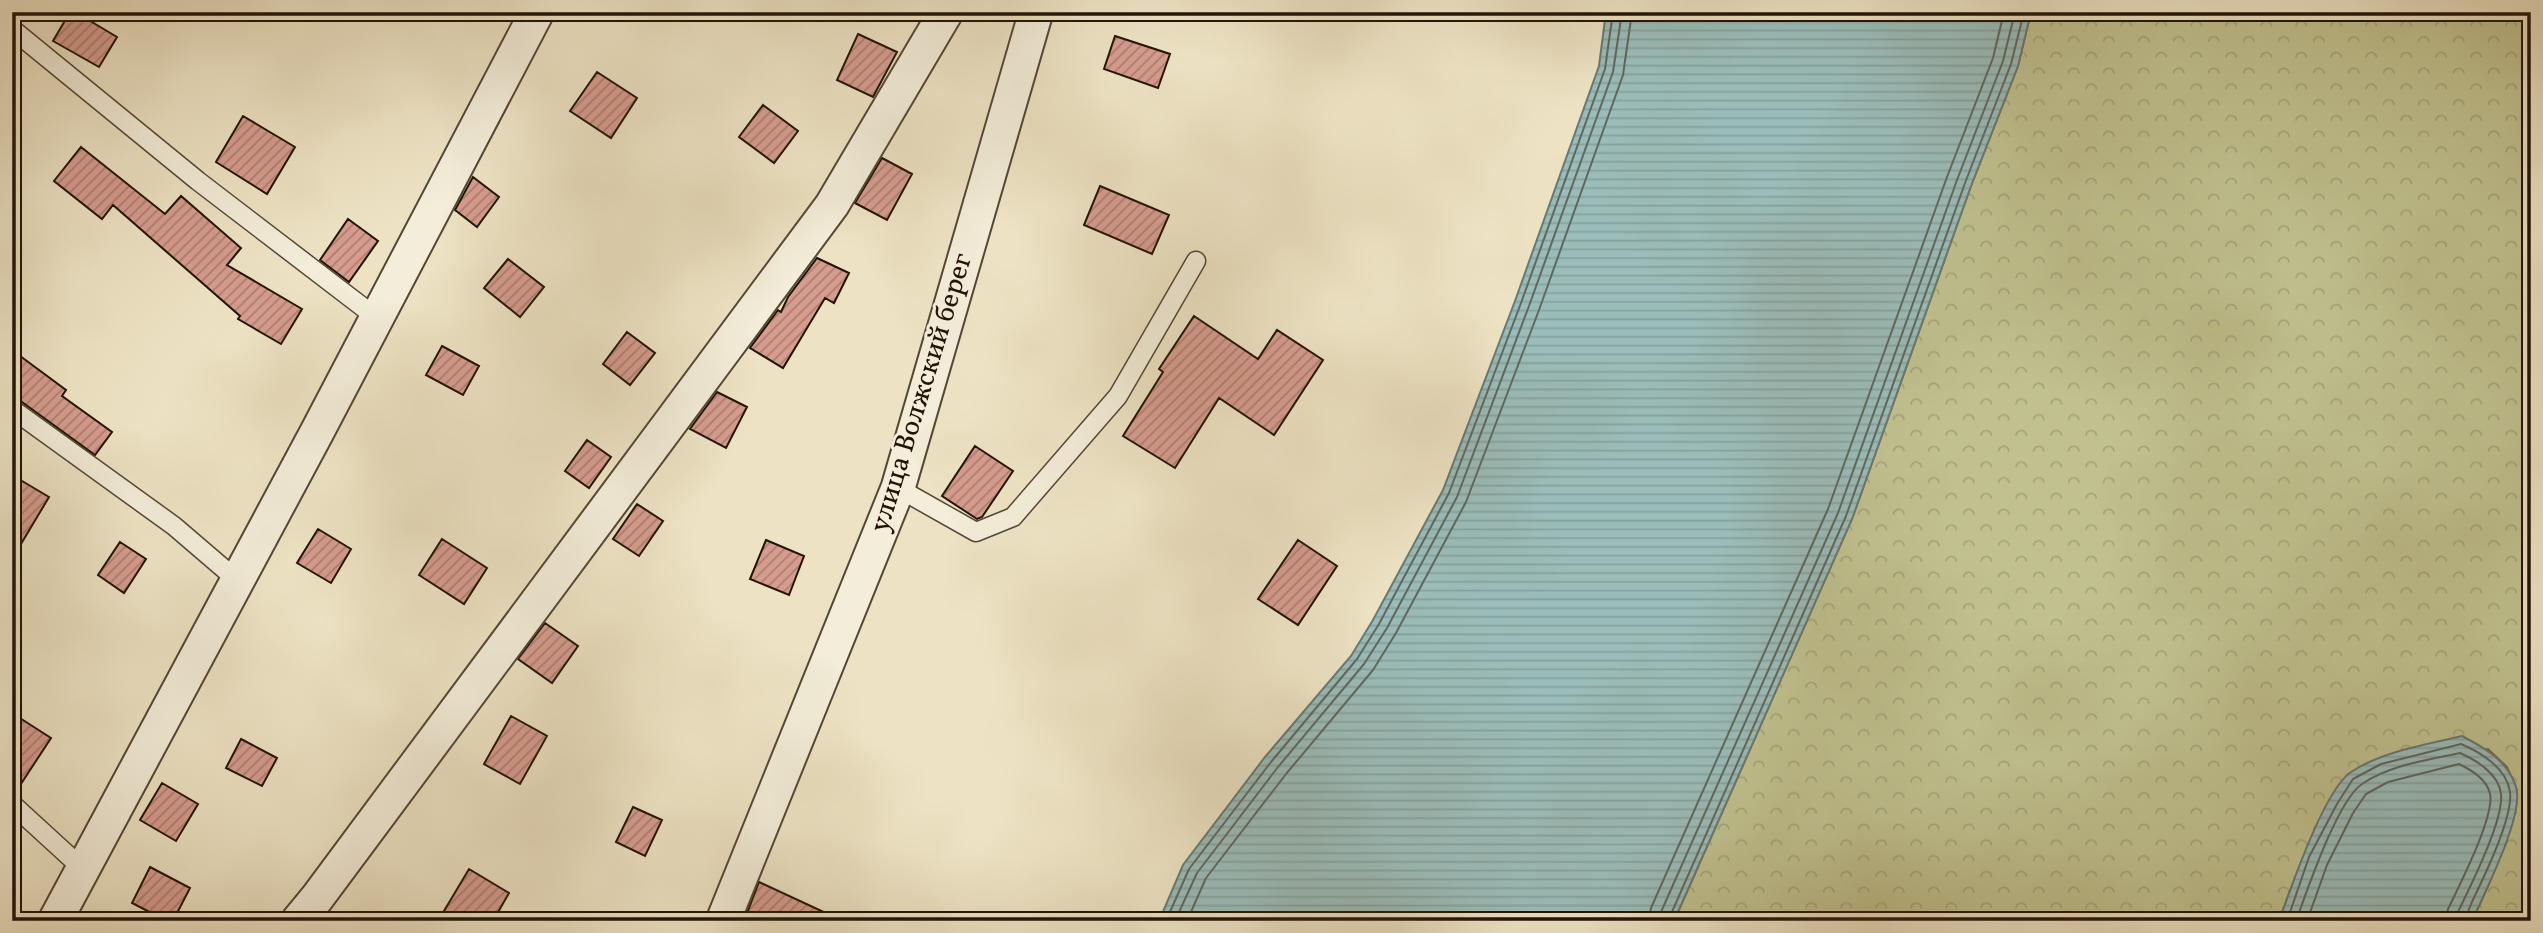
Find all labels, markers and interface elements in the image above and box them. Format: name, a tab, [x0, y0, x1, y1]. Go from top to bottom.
street label: улица Волжский берег	[861, 249, 983, 537]

